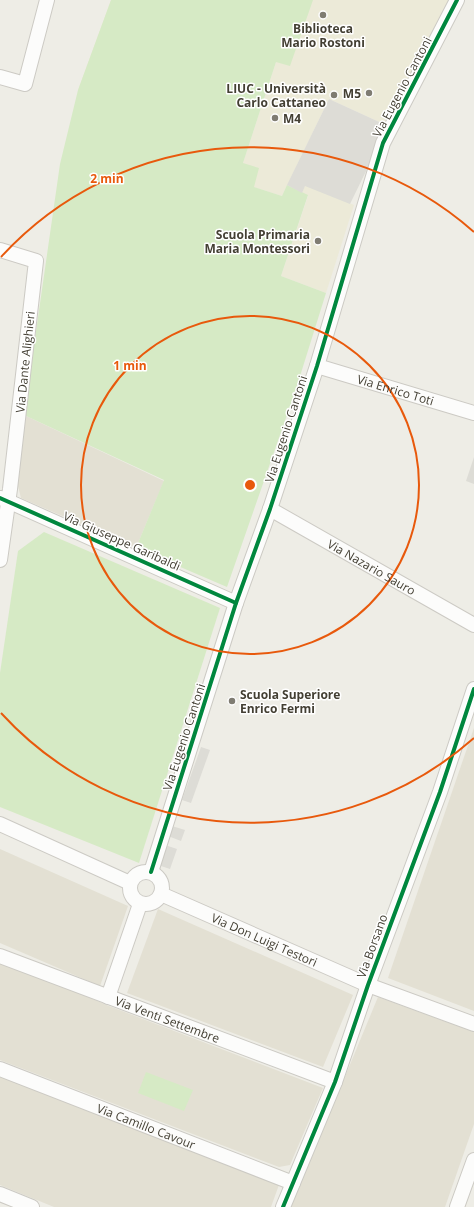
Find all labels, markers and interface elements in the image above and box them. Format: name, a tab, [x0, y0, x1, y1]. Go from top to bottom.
marker: Biblioteca Mario Rostoni	[318, 10, 328, 20]
place label: Biblioteca Mario Rostoni	[281, 20, 365, 51]
street label: Via Eugenio Cantoni	[368, 34, 436, 140]
place label: LIUC - Università Carlo Cattaneo	[226, 80, 326, 111]
place label: M5	[343, 85, 361, 102]
marker: M5	[364, 88, 374, 98]
marker: LIUC - Università Carlo Cattaneo	[329, 90, 339, 100]
place label: M4	[283, 110, 301, 127]
marker: M4	[270, 113, 280, 123]
text: 2 min	[90, 170, 124, 187]
place label: Scuola Primaria Maria Montessori	[205, 226, 310, 257]
marker: Scuola Primaria Maria Montessori	[313, 236, 323, 246]
street label: Via Dante Alighieri	[11, 310, 39, 414]
text: 1 min	[113, 357, 147, 374]
street label: Via Enrico Toti	[355, 370, 436, 409]
street label: Via Eugenio Cantoni	[261, 373, 311, 485]
centre of rings	[243, 478, 257, 492]
street label: Via Giuseppe Garibaldi	[61, 507, 183, 575]
street label: Via Nazario Sauro	[324, 535, 419, 599]
street label: Via Eugenio Cantoni	[159, 681, 209, 793]
place label: Scuola Superiore Enrico Fermi	[240, 686, 340, 717]
marker: Scuola Superiore Enrico Fermi	[227, 696, 237, 706]
street label: Via Don Luigi Testori	[209, 909, 320, 970]
street label: Via Borsano	[353, 912, 391, 980]
street label: Via Venti Settembre	[113, 992, 222, 1047]
street label: Via Camillo Cavour	[95, 1099, 198, 1153]

